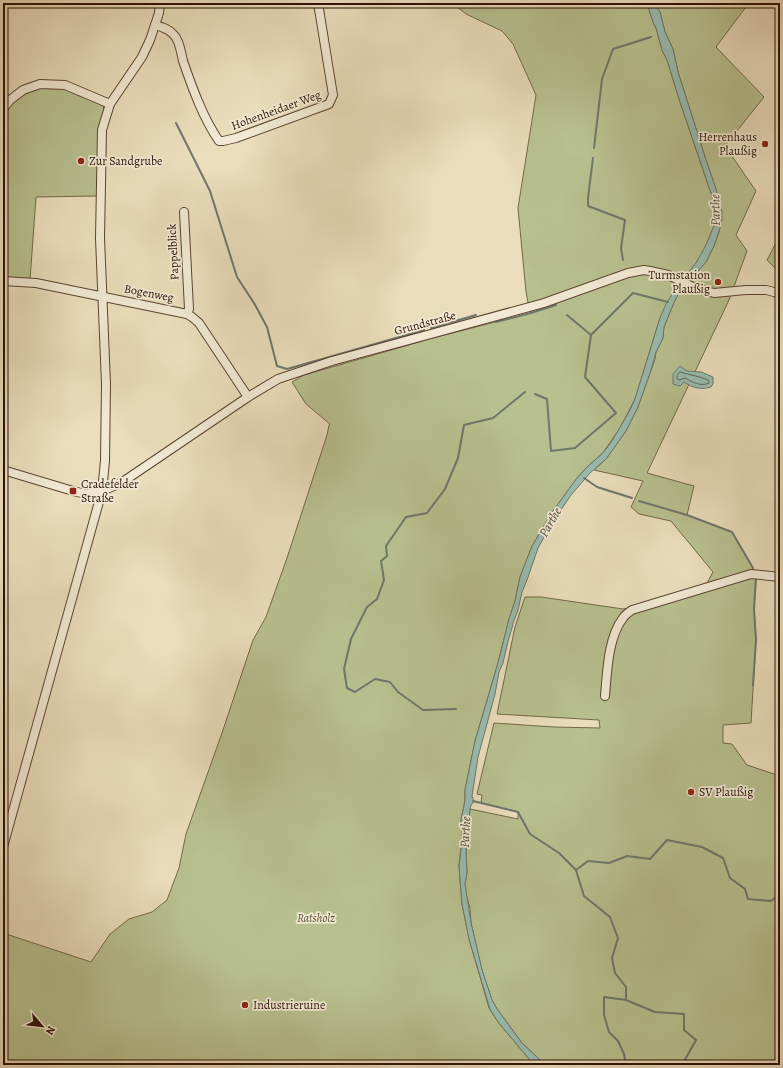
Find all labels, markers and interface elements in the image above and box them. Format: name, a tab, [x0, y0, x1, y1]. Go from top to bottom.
street label: Hohenheidaer Weg	[229, 86, 323, 134]
place label: Herrenhaus Plaußig	[698, 129, 757, 159]
marker: Herrenhaus Plaußig	[760, 139, 770, 149]
place label: Zur Sandgrube	[89, 153, 162, 169]
marker: Zur Sandgrube	[76, 156, 86, 166]
water label: Parthe	[706, 194, 724, 226]
street label: Pappelblick	[164, 223, 182, 281]
place label: Turmstation Plaußig	[648, 267, 710, 297]
marker: Turmstation Plaußig	[713, 277, 723, 287]
street label: Bogenweg	[123, 280, 175, 306]
street label: Grundstraße	[392, 307, 458, 339]
place label: Cradefelder Straße	[81, 476, 139, 506]
marker: Cradefelder Straße	[68, 486, 78, 496]
water label: Parthe	[535, 504, 565, 540]
place label: SV Plaußig	[699, 784, 753, 800]
marker: SV Plaußig	[686, 787, 696, 797]
water label: Parthe	[456, 815, 474, 848]
park label: Ratsholz	[297, 910, 335, 926]
place label: Industrieruine	[253, 997, 325, 1013]
marker: Industrieruine	[240, 1000, 250, 1010]
north arrow	[22, 1006, 62, 1046]
text: N	[42, 1023, 59, 1038]

